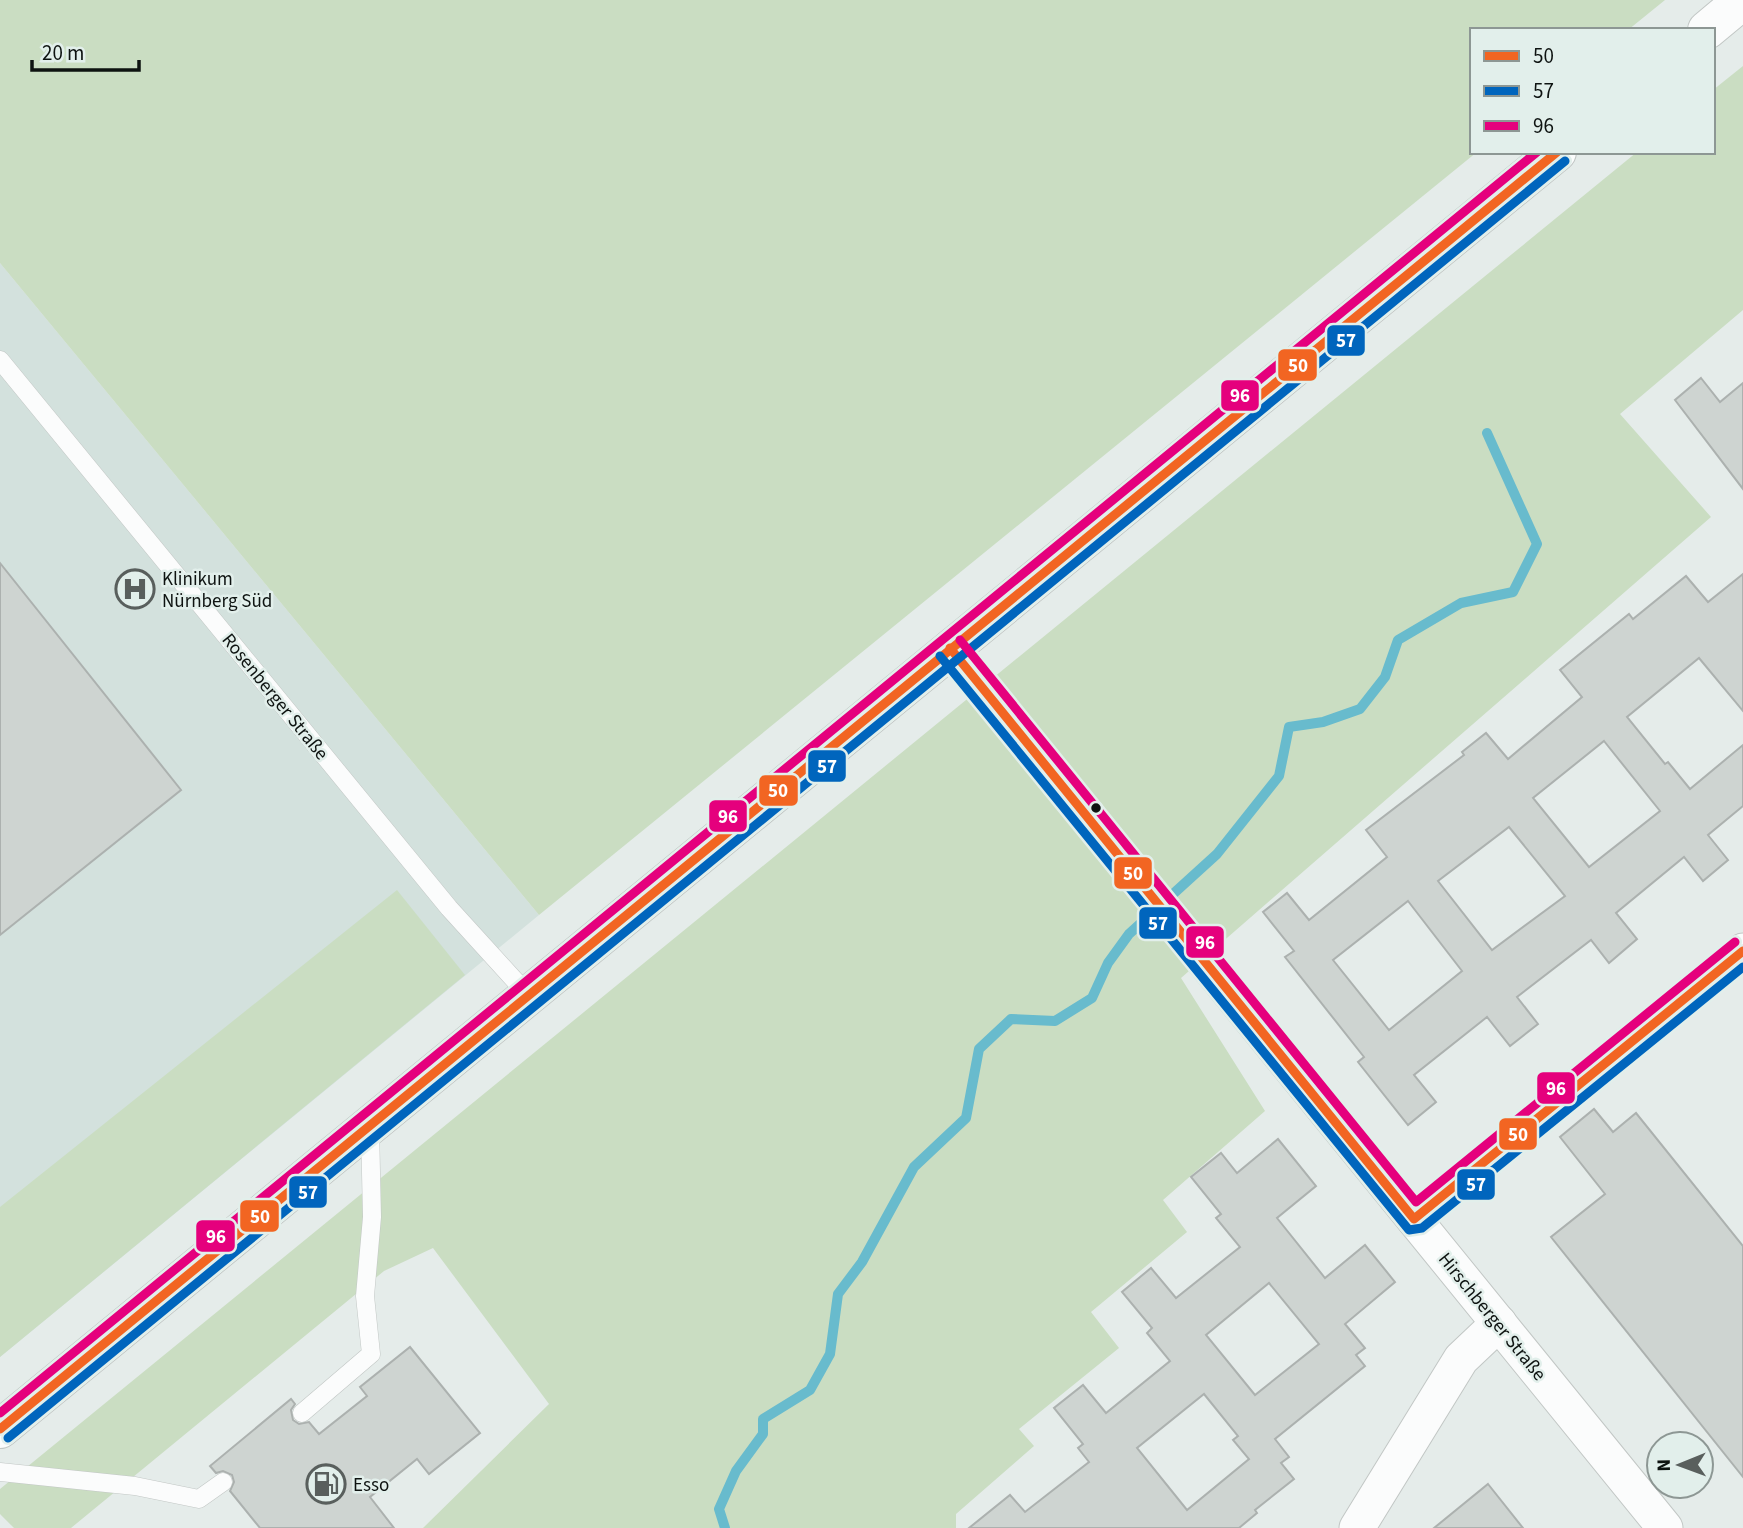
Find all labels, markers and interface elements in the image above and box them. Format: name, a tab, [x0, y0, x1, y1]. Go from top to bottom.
scale bar	[32, 28, 138, 72]
legend	[1470, 28, 1715, 154]
text: 20 m	[42, 38, 84, 68]
text: 50	[1533, 41, 1554, 71]
text: 57	[1533, 76, 1554, 106]
text: 96	[1533, 111, 1554, 141]
line badge: 57	[1326, 324, 1366, 357]
text: 57	[1336, 328, 1356, 355]
line badge: 50	[1277, 348, 1318, 382]
text: 50	[1288, 353, 1308, 380]
line badge: 96	[1220, 379, 1260, 412]
text: 96	[1230, 383, 1250, 410]
place label: Klinikum Nürnberg Süd	[162, 566, 272, 615]
hospital icon: Klinikum Nürnberg Süd	[114, 568, 156, 610]
street label: Rosenberger Straße	[215, 628, 335, 766]
line badge: 57	[807, 749, 847, 783]
text: 57	[817, 754, 837, 781]
line badge: 50	[758, 774, 799, 807]
text: 50	[768, 778, 788, 805]
line badge: 96	[708, 799, 748, 833]
unlabelled marker	[1089, 801, 1103, 815]
text: 96	[718, 804, 738, 831]
line badge: 50	[1113, 856, 1153, 890]
text: 50	[1123, 861, 1143, 888]
line badge: 57	[1138, 906, 1178, 940]
text: 57	[1148, 911, 1168, 938]
line badge: 96	[1185, 925, 1225, 959]
text: 96	[1195, 930, 1215, 957]
line badge: 96	[1536, 1071, 1576, 1105]
text: 96	[1546, 1076, 1566, 1103]
line badge: 50	[1498, 1117, 1538, 1151]
text: 50	[1508, 1122, 1528, 1149]
line badge: 57	[1456, 1168, 1496, 1201]
text: 57	[1466, 1172, 1486, 1199]
line badge: 57	[288, 1175, 328, 1209]
text: 57	[298, 1180, 318, 1207]
line badge: 50	[239, 1199, 280, 1233]
text: 50	[250, 1204, 270, 1231]
line badge: 96	[195, 1219, 236, 1253]
text: 96	[206, 1224, 226, 1251]
street label: Hirschberger Straße	[1432, 1247, 1552, 1387]
north arrow	[1645, 1430, 1715, 1500]
text: N	[1651, 1459, 1678, 1472]
fuel station icon: Esso	[305, 1463, 347, 1505]
place label: Esso	[353, 1472, 389, 1499]

